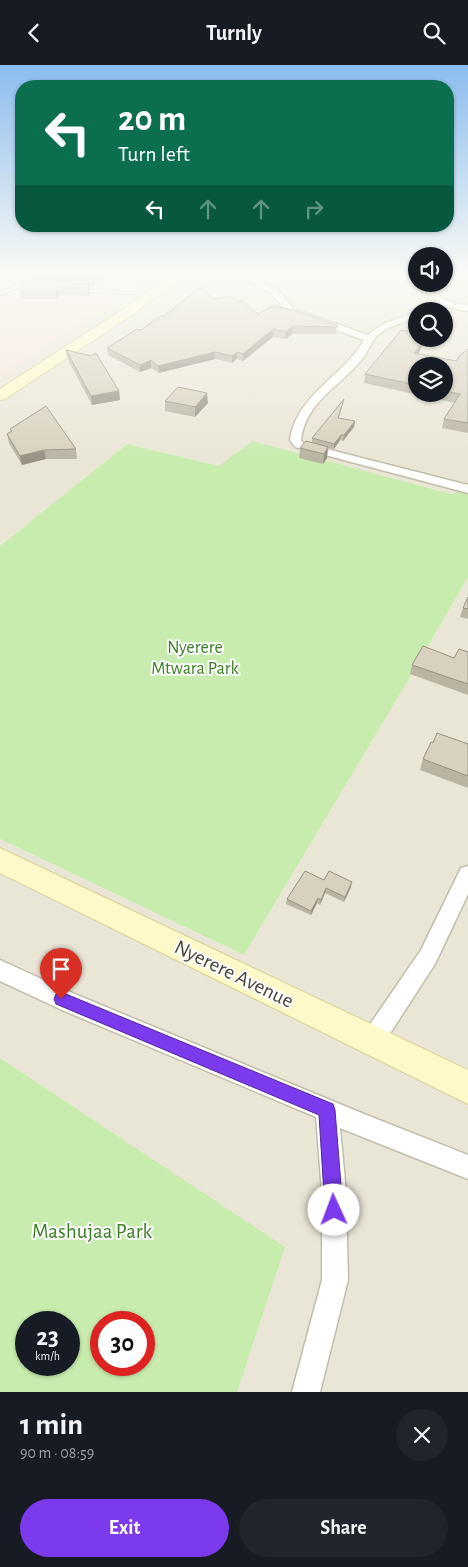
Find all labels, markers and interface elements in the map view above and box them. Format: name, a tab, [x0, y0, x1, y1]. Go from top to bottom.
icon: back	[20, 19, 48, 47]
icon: search	[420, 19, 448, 47]
text: Turnly	[206, 22, 262, 44]
icon: left	[35, 100, 100, 165]
text: 20 m	[118, 102, 186, 137]
text: Turn left	[118, 143, 190, 165]
icon: left	[141, 195, 169, 223]
icon: ahead	[194, 195, 222, 223]
icon: ahead	[247, 195, 275, 223]
icon: right	[300, 195, 328, 223]
map controls	[408, 247, 453, 402]
button: sound	[408, 247, 453, 292]
button: search	[408, 302, 453, 347]
button: layers	[408, 357, 453, 402]
park label: Nyerere Mtwara Park	[151, 639, 240, 678]
street label: Nyerere Avenue	[171, 936, 297, 1012]
pin	[40, 948, 82, 999]
icon: arrive	[47, 955, 75, 983]
position arrow	[307, 1183, 359, 1235]
park label: Mashujaa Park	[32, 1221, 152, 1242]
speed limit sign: 30	[90, 1311, 155, 1376]
text: 23	[36, 1325, 59, 1350]
text: km/h	[35, 1350, 60, 1362]
button: close	[396, 1409, 448, 1461]
text: 1 min	[20, 1410, 83, 1440]
text: 90 m · 08:59	[20, 1445, 94, 1461]
button: Exit	[20, 1499, 229, 1557]
button: Share	[239, 1499, 448, 1557]

